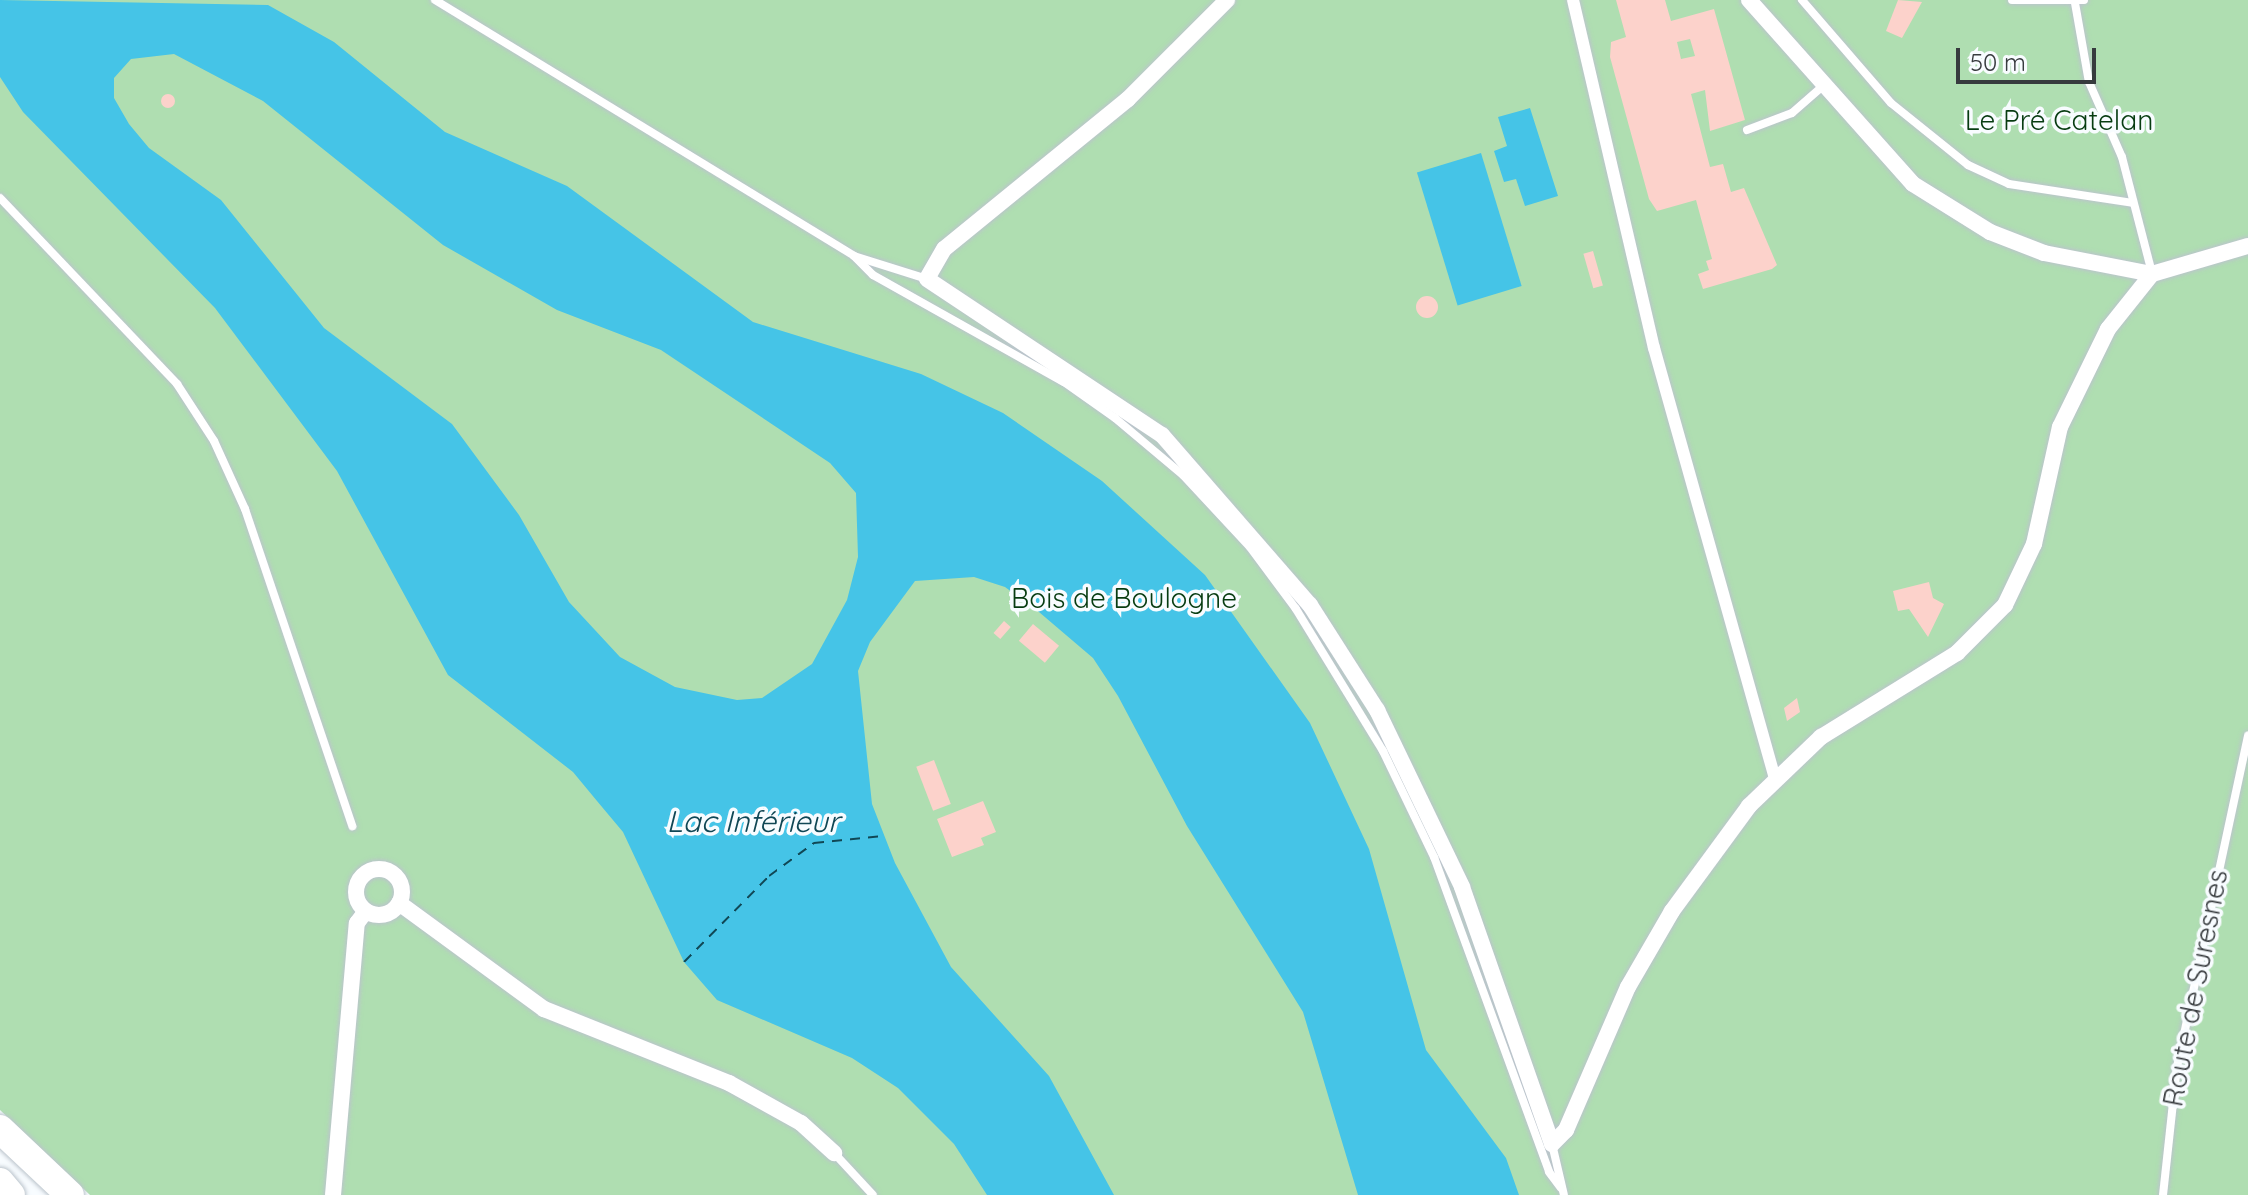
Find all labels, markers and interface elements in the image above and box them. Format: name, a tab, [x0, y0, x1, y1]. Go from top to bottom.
scale bar	[1960, 32, 2100, 82]
text: 50 m	[1970, 47, 2026, 77]
park label: Le Pré Catelan	[1965, 103, 2153, 137]
park label: Bois de Boulogne	[1011, 581, 1237, 615]
water label: Lac Inférieur	[667, 803, 839, 839]
street label: Route de Suresnes	[2156, 867, 2234, 1109]

